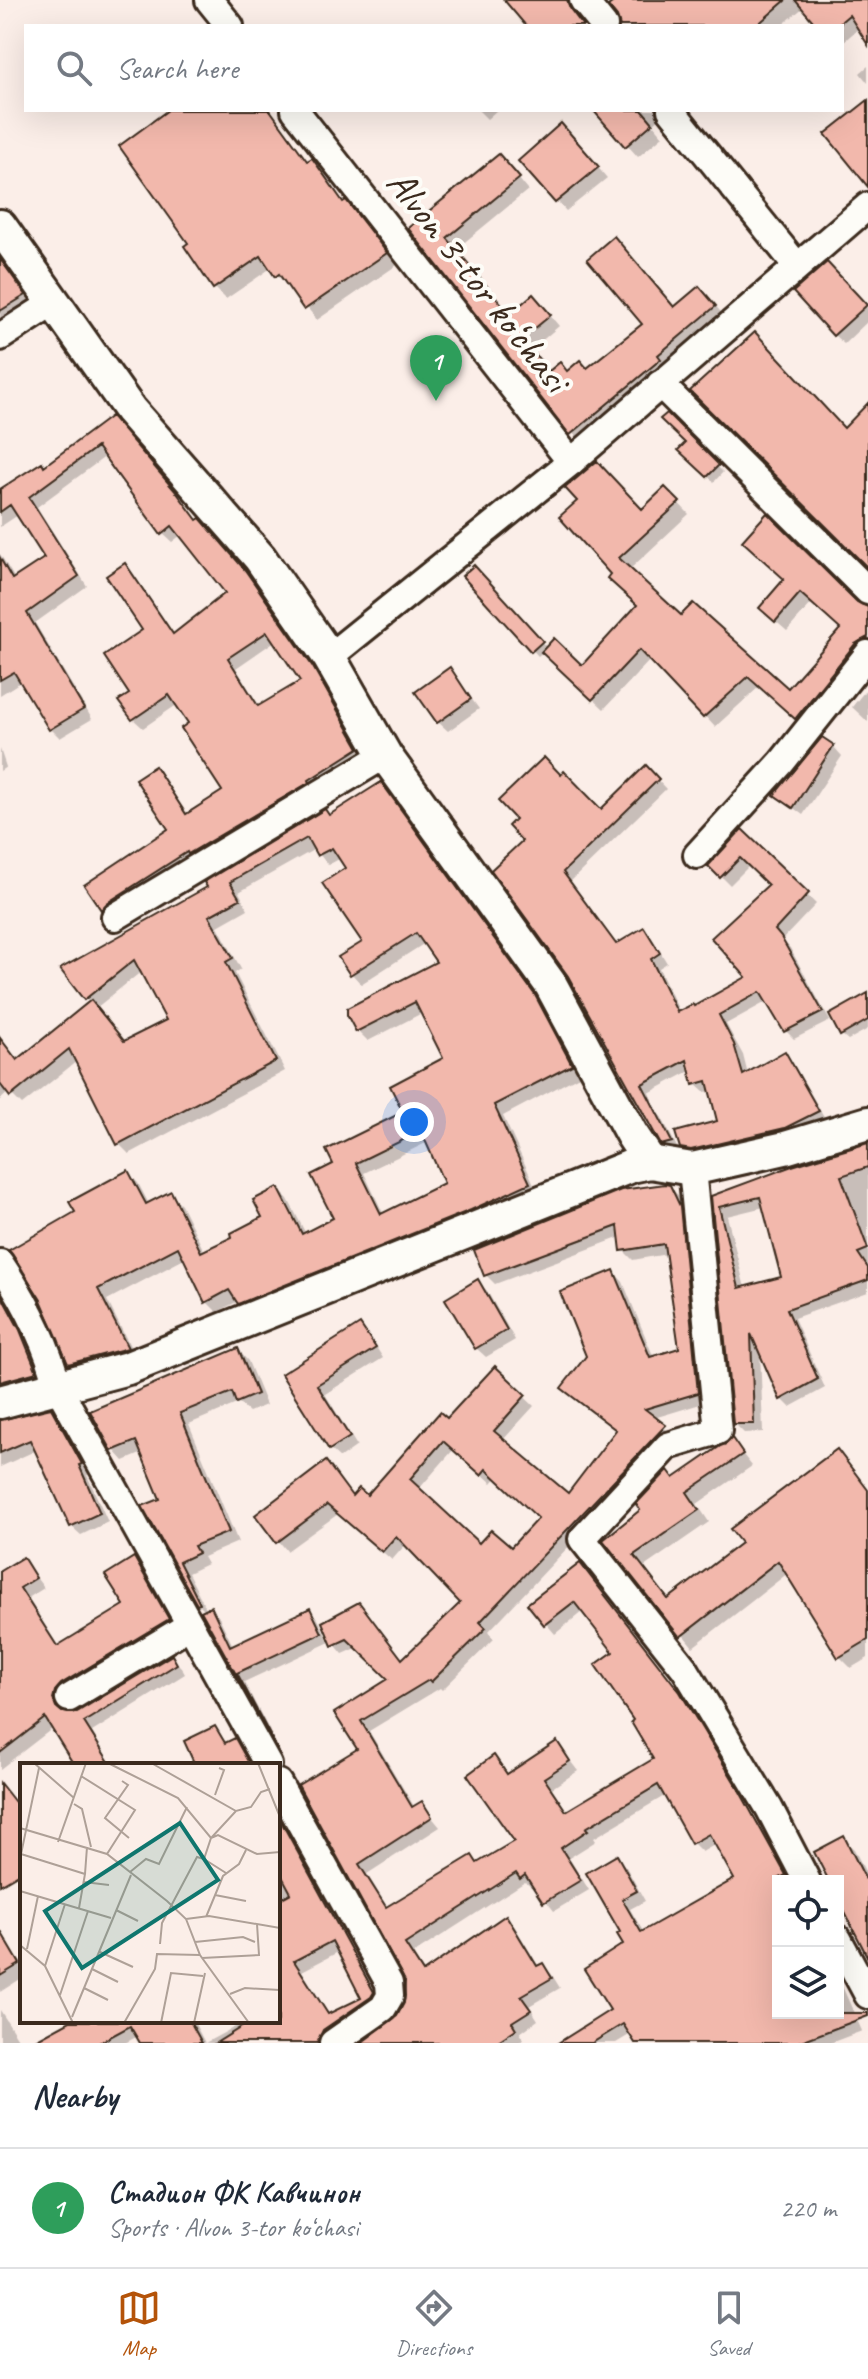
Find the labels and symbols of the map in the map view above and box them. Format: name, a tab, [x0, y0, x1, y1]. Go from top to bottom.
street label: Alvon 3-tor ko‘chasi	[376, 159, 583, 405]
pin: 1	[410, 335, 462, 401]
your location	[394, 1102, 434, 1142]
inset map	[20, 1763, 280, 2023]

